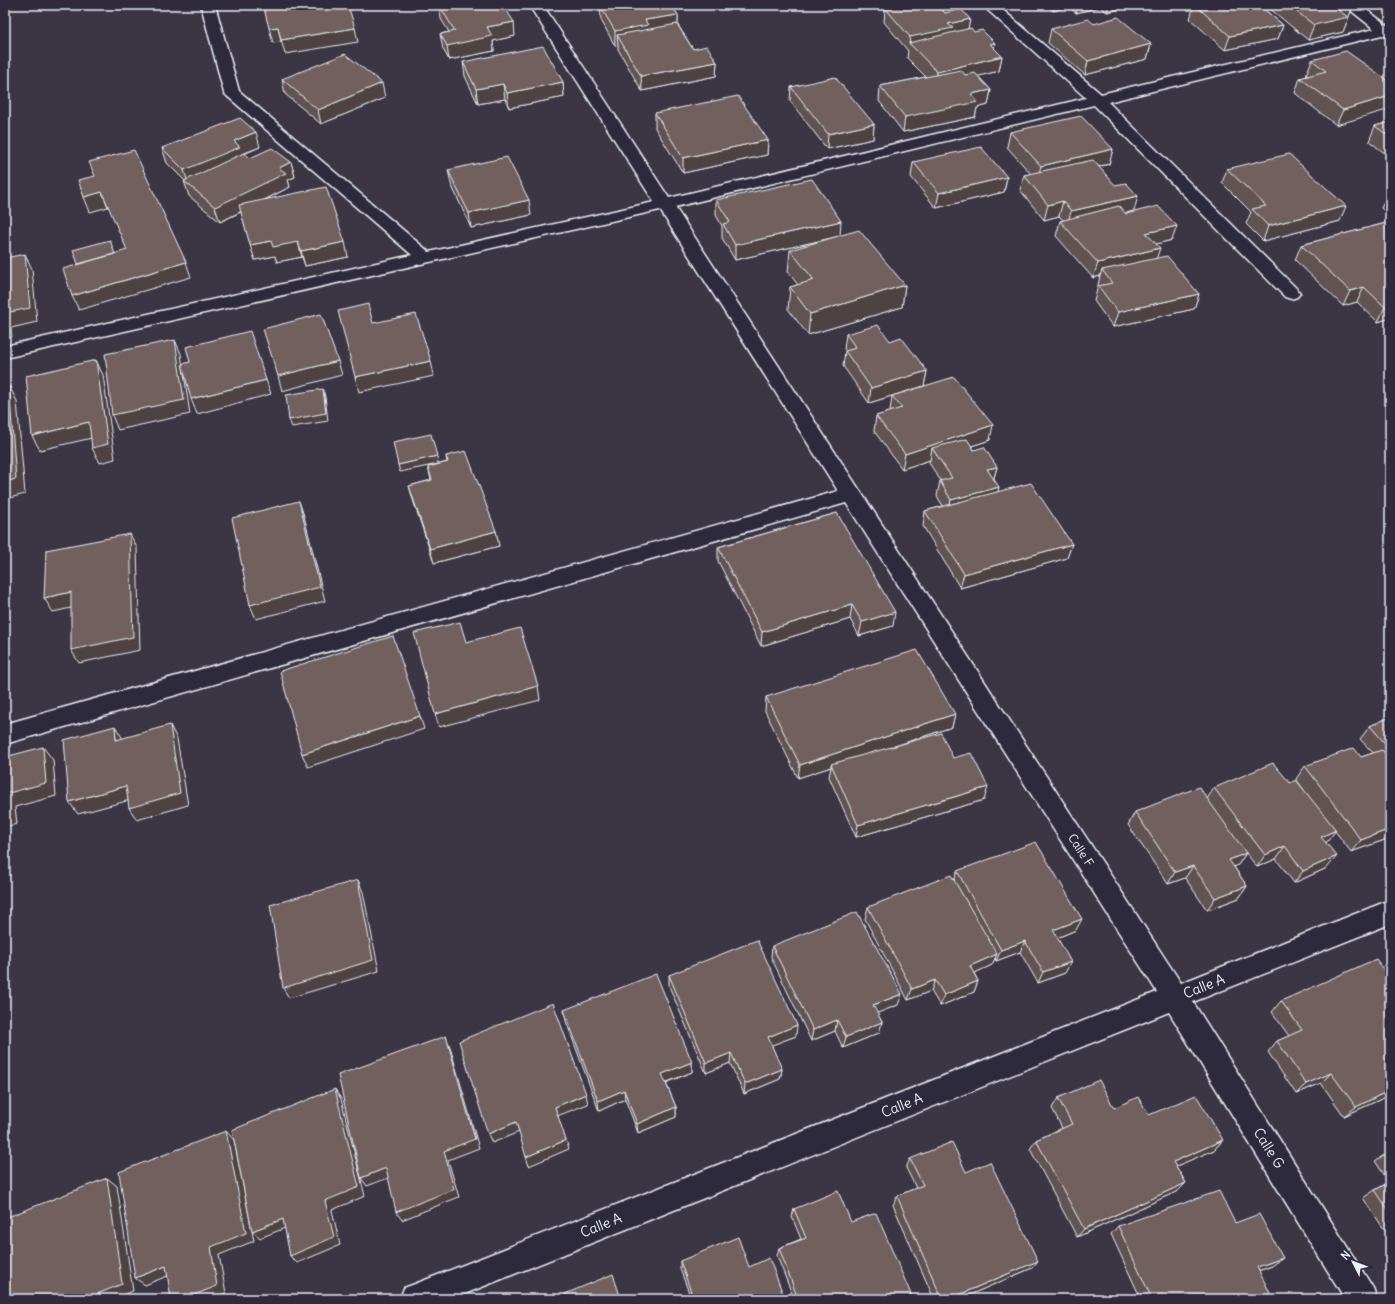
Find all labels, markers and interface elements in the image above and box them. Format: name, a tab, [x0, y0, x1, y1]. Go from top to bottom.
street label: Calle F	[1065, 831, 1097, 869]
street label: Calle A	[1181, 970, 1227, 1002]
street label: Calle A	[879, 1089, 925, 1121]
street label: Calle G	[1250, 1124, 1288, 1172]
street label: Calle A	[578, 1209, 624, 1241]
north arrow	[1333, 1242, 1373, 1282]
text: N	[1338, 1248, 1353, 1263]

